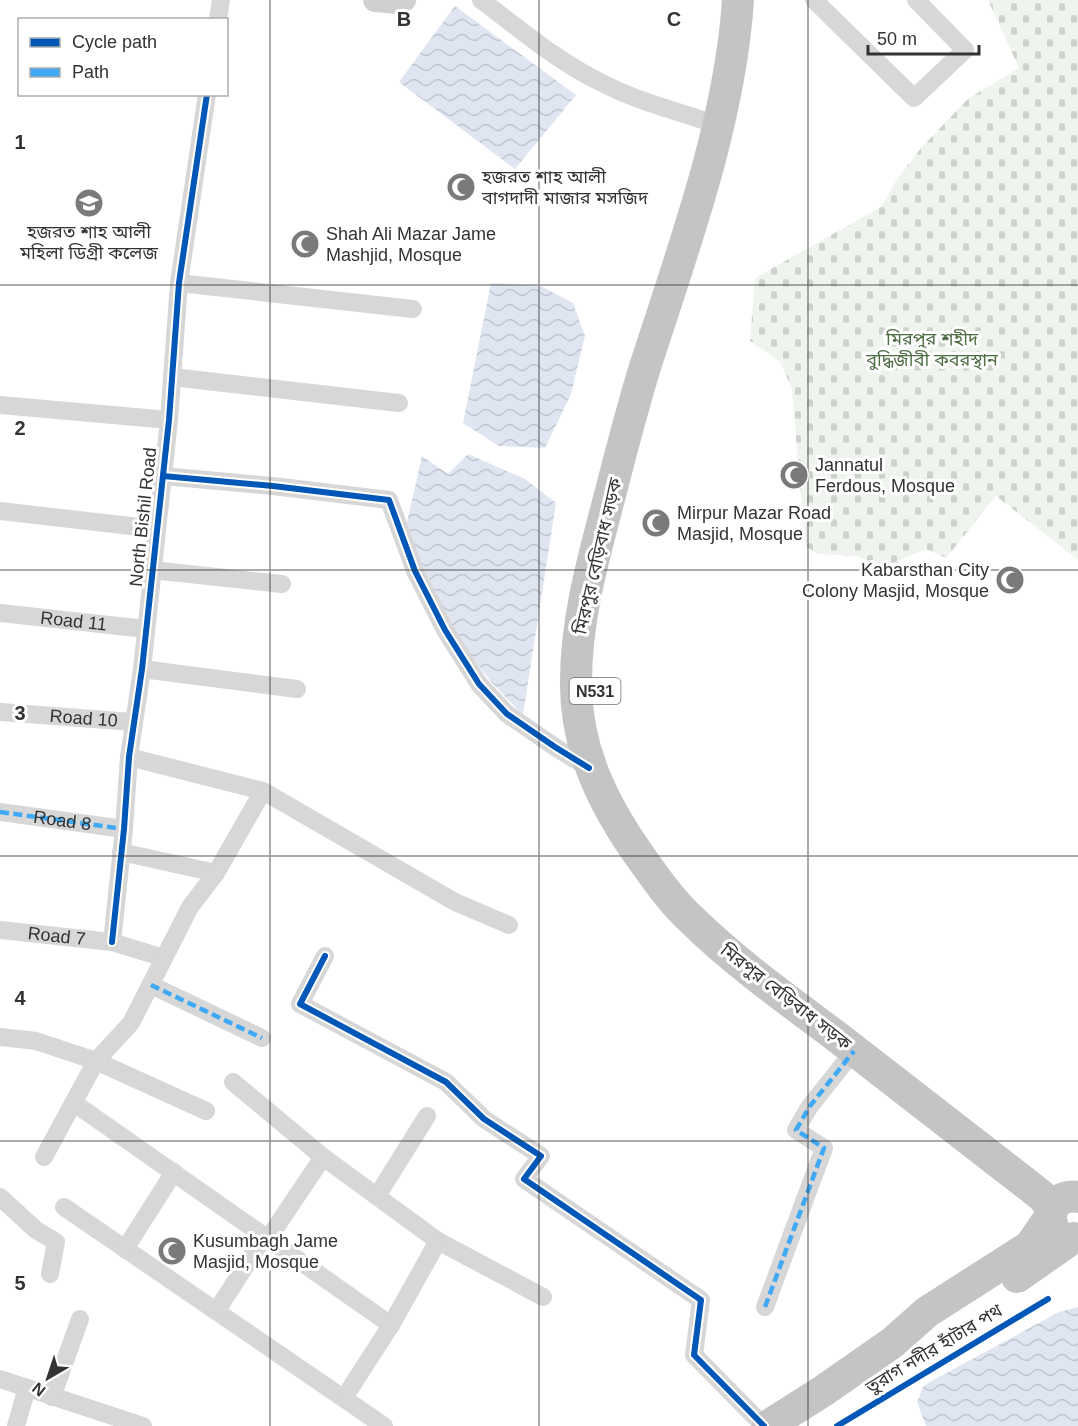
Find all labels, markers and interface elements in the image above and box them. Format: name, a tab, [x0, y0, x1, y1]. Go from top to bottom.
text: B	[397, 8, 411, 30]
text: C	[667, 8, 681, 30]
legend	[18, 18, 228, 96]
scale bar	[868, 18, 979, 56]
text: 50 m	[877, 29, 917, 49]
text: Cycle path	[72, 32, 157, 52]
text: Path	[72, 62, 109, 82]
text: 1	[14, 131, 26, 153]
place label: হজরত শাহ আলী বাগদাদী মাজার মসজিদ	[481, 167, 649, 208]
mosque icon: হজরত শাহ আলী বাগদাদী মাজার মসজিদ	[445, 171, 477, 203]
school or university icon: হজরত শাহ আলী মহিলা ডিগ্রী কলেজ	[73, 187, 105, 219]
place label: হজরত শাহ আলী মহিলা ডিগ্রী কলেজ	[19, 222, 158, 263]
place label: Shah Ali Mazar Jame Mashjid, Mosque	[326, 224, 496, 265]
mosque icon: Shah Ali Mazar Jame Mashjid, Mosque	[289, 228, 321, 260]
park label: মিরপুর শহীদ বুদ্ধিজীবী কবরস্থান	[865, 329, 999, 371]
text: 2	[14, 417, 26, 439]
street label: North Bishil Road	[126, 446, 160, 588]
place label: Jannatul Ferdous, Mosque	[815, 455, 955, 496]
mosque icon: Jannatul Ferdous, Mosque	[778, 459, 810, 491]
street label: মিরপুর বেড়িবাধ সড়ক	[570, 475, 627, 637]
place label: Mirpur Mazar Road Masjid, Mosque	[677, 503, 831, 544]
mosque icon: Mirpur Mazar Road Masjid, Mosque	[640, 507, 672, 539]
place label: Kabarsthan City Colony Masjid, Mosque	[802, 560, 989, 601]
mosque icon: Kabarsthan City Colony Masjid, Mosque	[994, 564, 1026, 596]
street label: Road 11	[39, 607, 108, 635]
road number: N531	[570, 678, 620, 704]
text: 3	[14, 702, 26, 724]
street label: Road 10	[49, 706, 118, 731]
street label: Road 8	[32, 807, 93, 834]
street label: Road 7	[27, 923, 87, 949]
street label: মিরপুর বেড়িবাধ সড়ক	[715, 939, 855, 1055]
text: 4	[14, 987, 26, 1009]
place label: Kusumbagh Jame Masjid, Mosque	[193, 1231, 338, 1272]
mosque icon: Kusumbagh Jame Masjid, Mosque	[156, 1235, 188, 1267]
text: 5	[14, 1272, 26, 1294]
street label: তুরাগ নদীর হাঁটার পথ	[861, 1300, 1007, 1399]
north arrow	[18, 1348, 78, 1408]
text: N	[29, 1379, 49, 1400]

